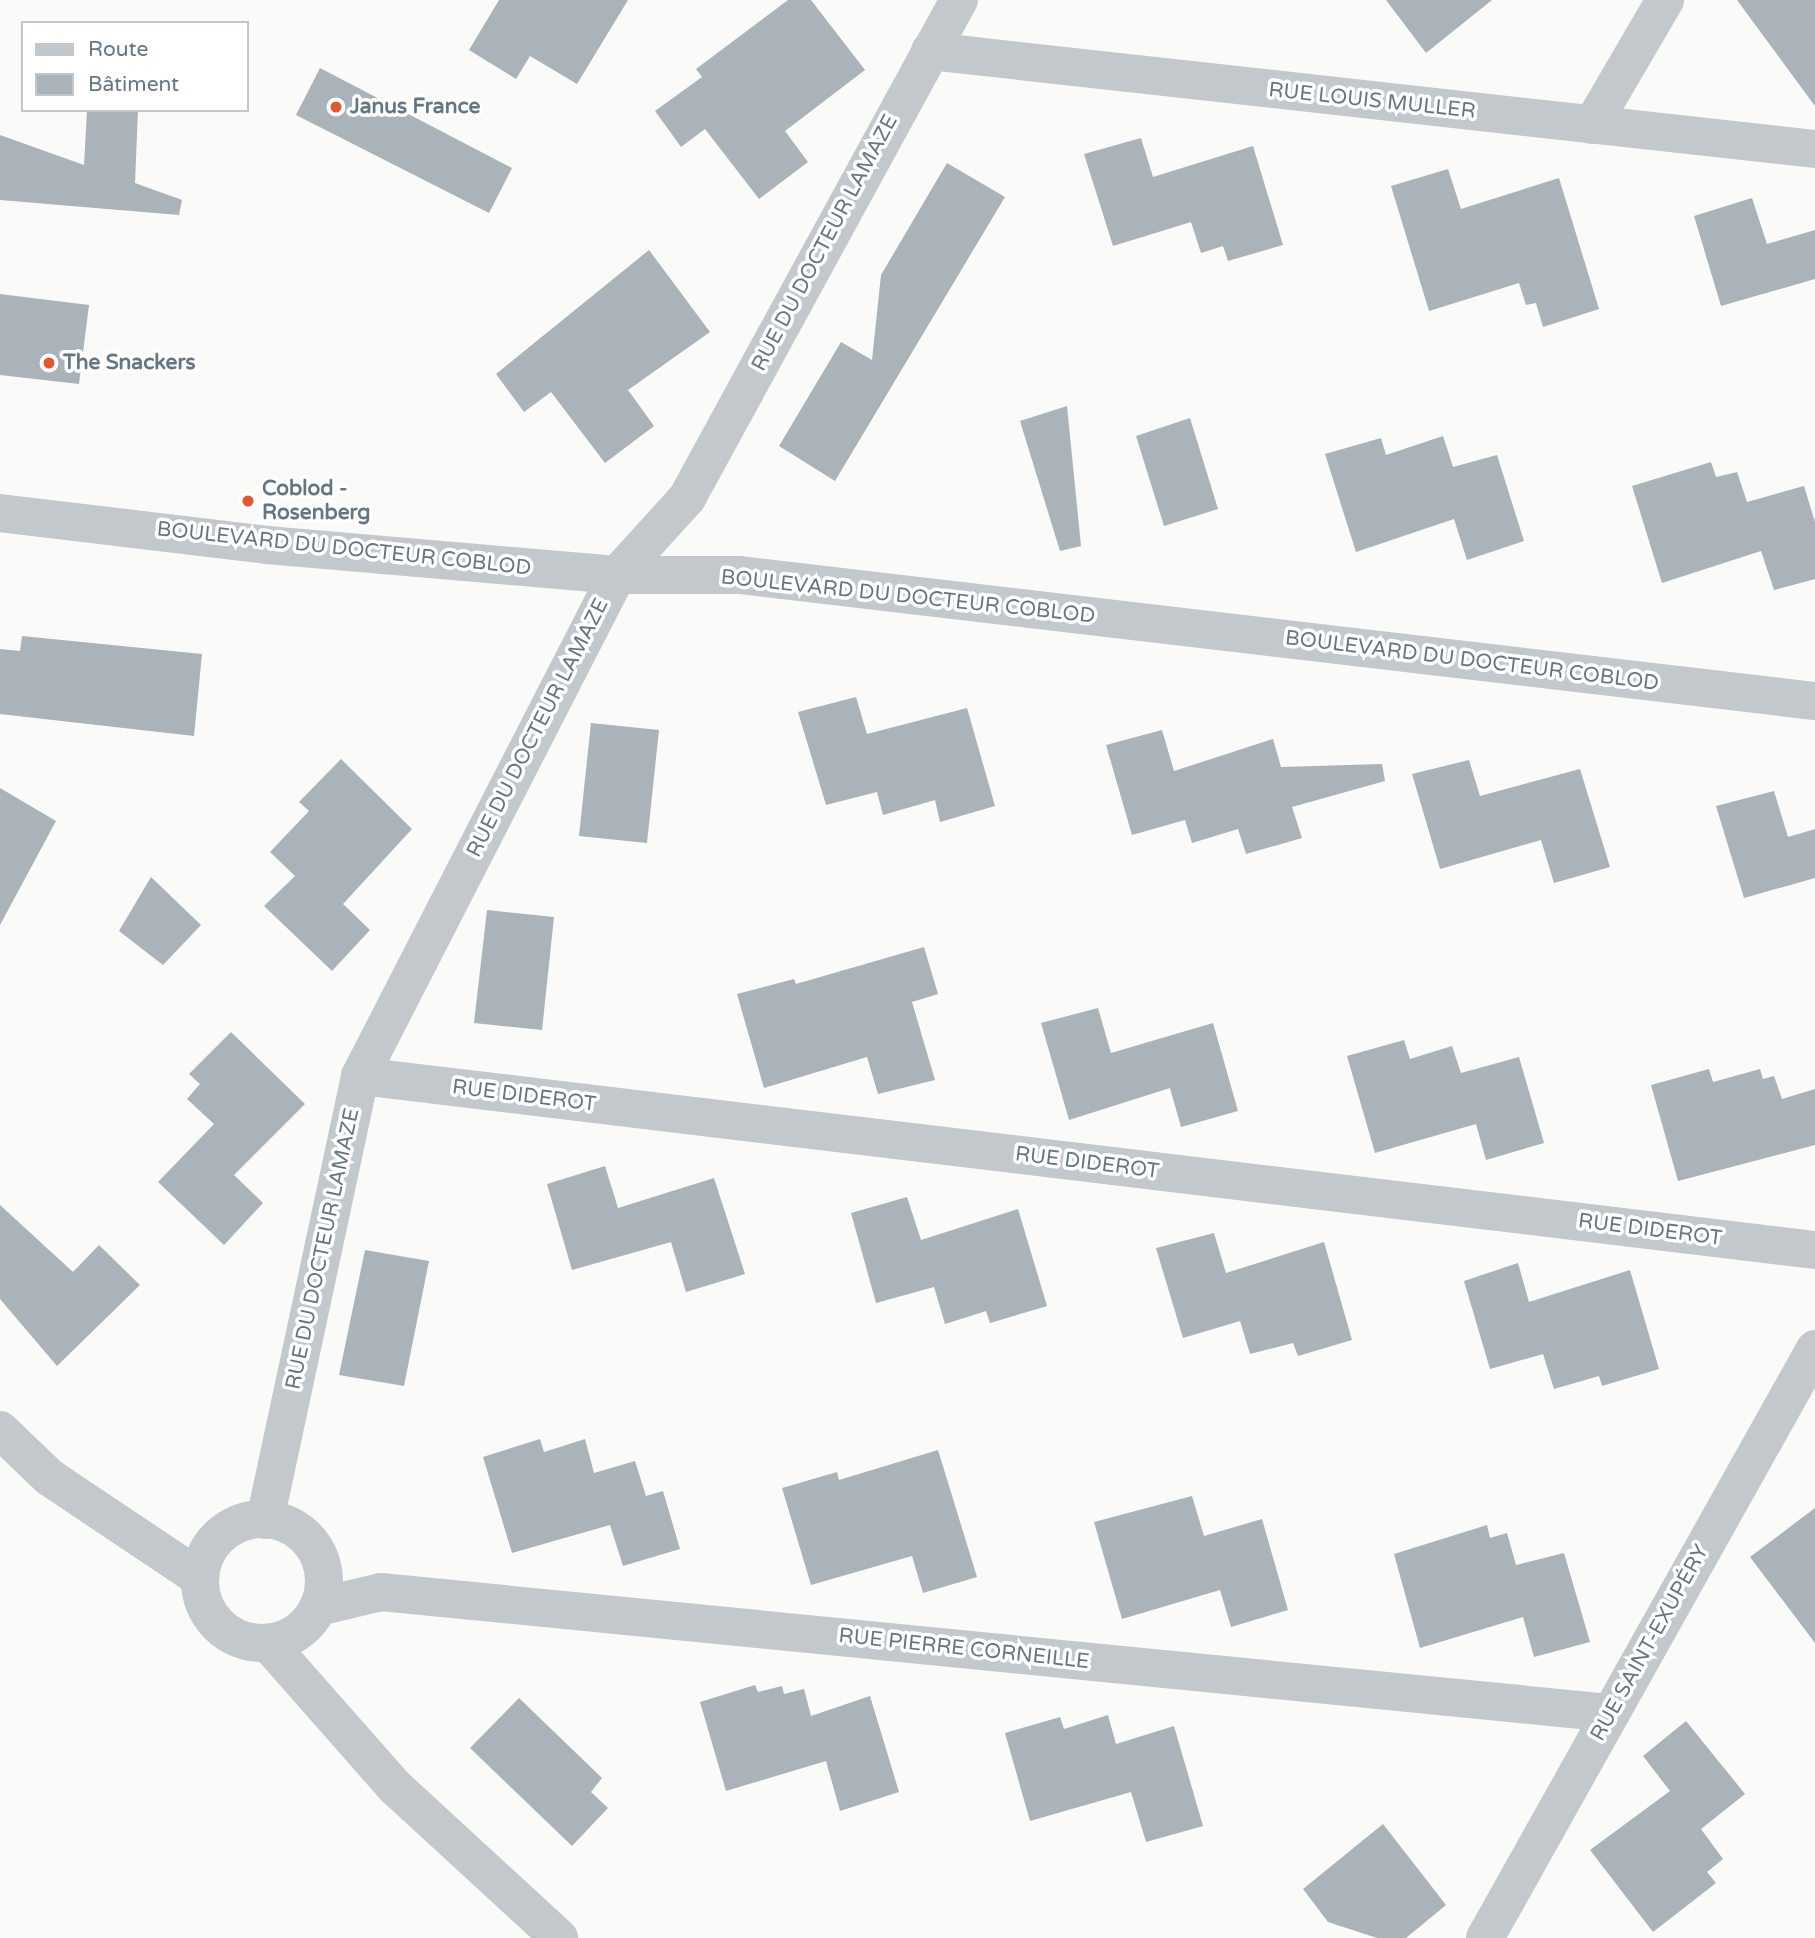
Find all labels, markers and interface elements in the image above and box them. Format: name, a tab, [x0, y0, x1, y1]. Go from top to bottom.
legend	[21, 21, 248, 112]
text: Route	[88, 37, 148, 62]
text: Bâtiment	[88, 72, 179, 97]
street label: RUE LOUIS MULLER	[1267, 78, 1477, 124]
place label: Janus France	[350, 94, 480, 120]
marker: Janus France	[328, 99, 344, 115]
street label: RUE DU DOCTEUR LAMAZE	[747, 110, 903, 376]
place label: The Snackers	[63, 350, 196, 376]
marker: The Snackers	[41, 355, 57, 371]
place label: Coblod - Rosenberg	[262, 476, 371, 526]
marker: Coblod - Rosenberg	[240, 493, 256, 509]
street label: BOULEVARD DU DOCTEUR COBLOD	[156, 517, 532, 581]
street label: BOULEVARD DU DOCTEUR COBLOD	[720, 565, 1096, 629]
street label: RUE DU DOCTEUR LAMAZE	[462, 594, 614, 862]
street label: BOULEVARD DU DOCTEUR COBLOD	[1284, 626, 1660, 696]
street label: RUE DIDEROT	[451, 1075, 597, 1117]
street label: RUE DU DOCTEUR LAMAZE	[281, 1106, 365, 1392]
street label: RUE DIDEROT	[1014, 1142, 1160, 1184]
street label: RUE DIDEROT	[1577, 1209, 1723, 1251]
street label: RUE SAINT-EXUPÉRY	[1586, 1540, 1714, 1746]
street label: RUE PIERRE CORNEILLE	[837, 1623, 1091, 1675]

